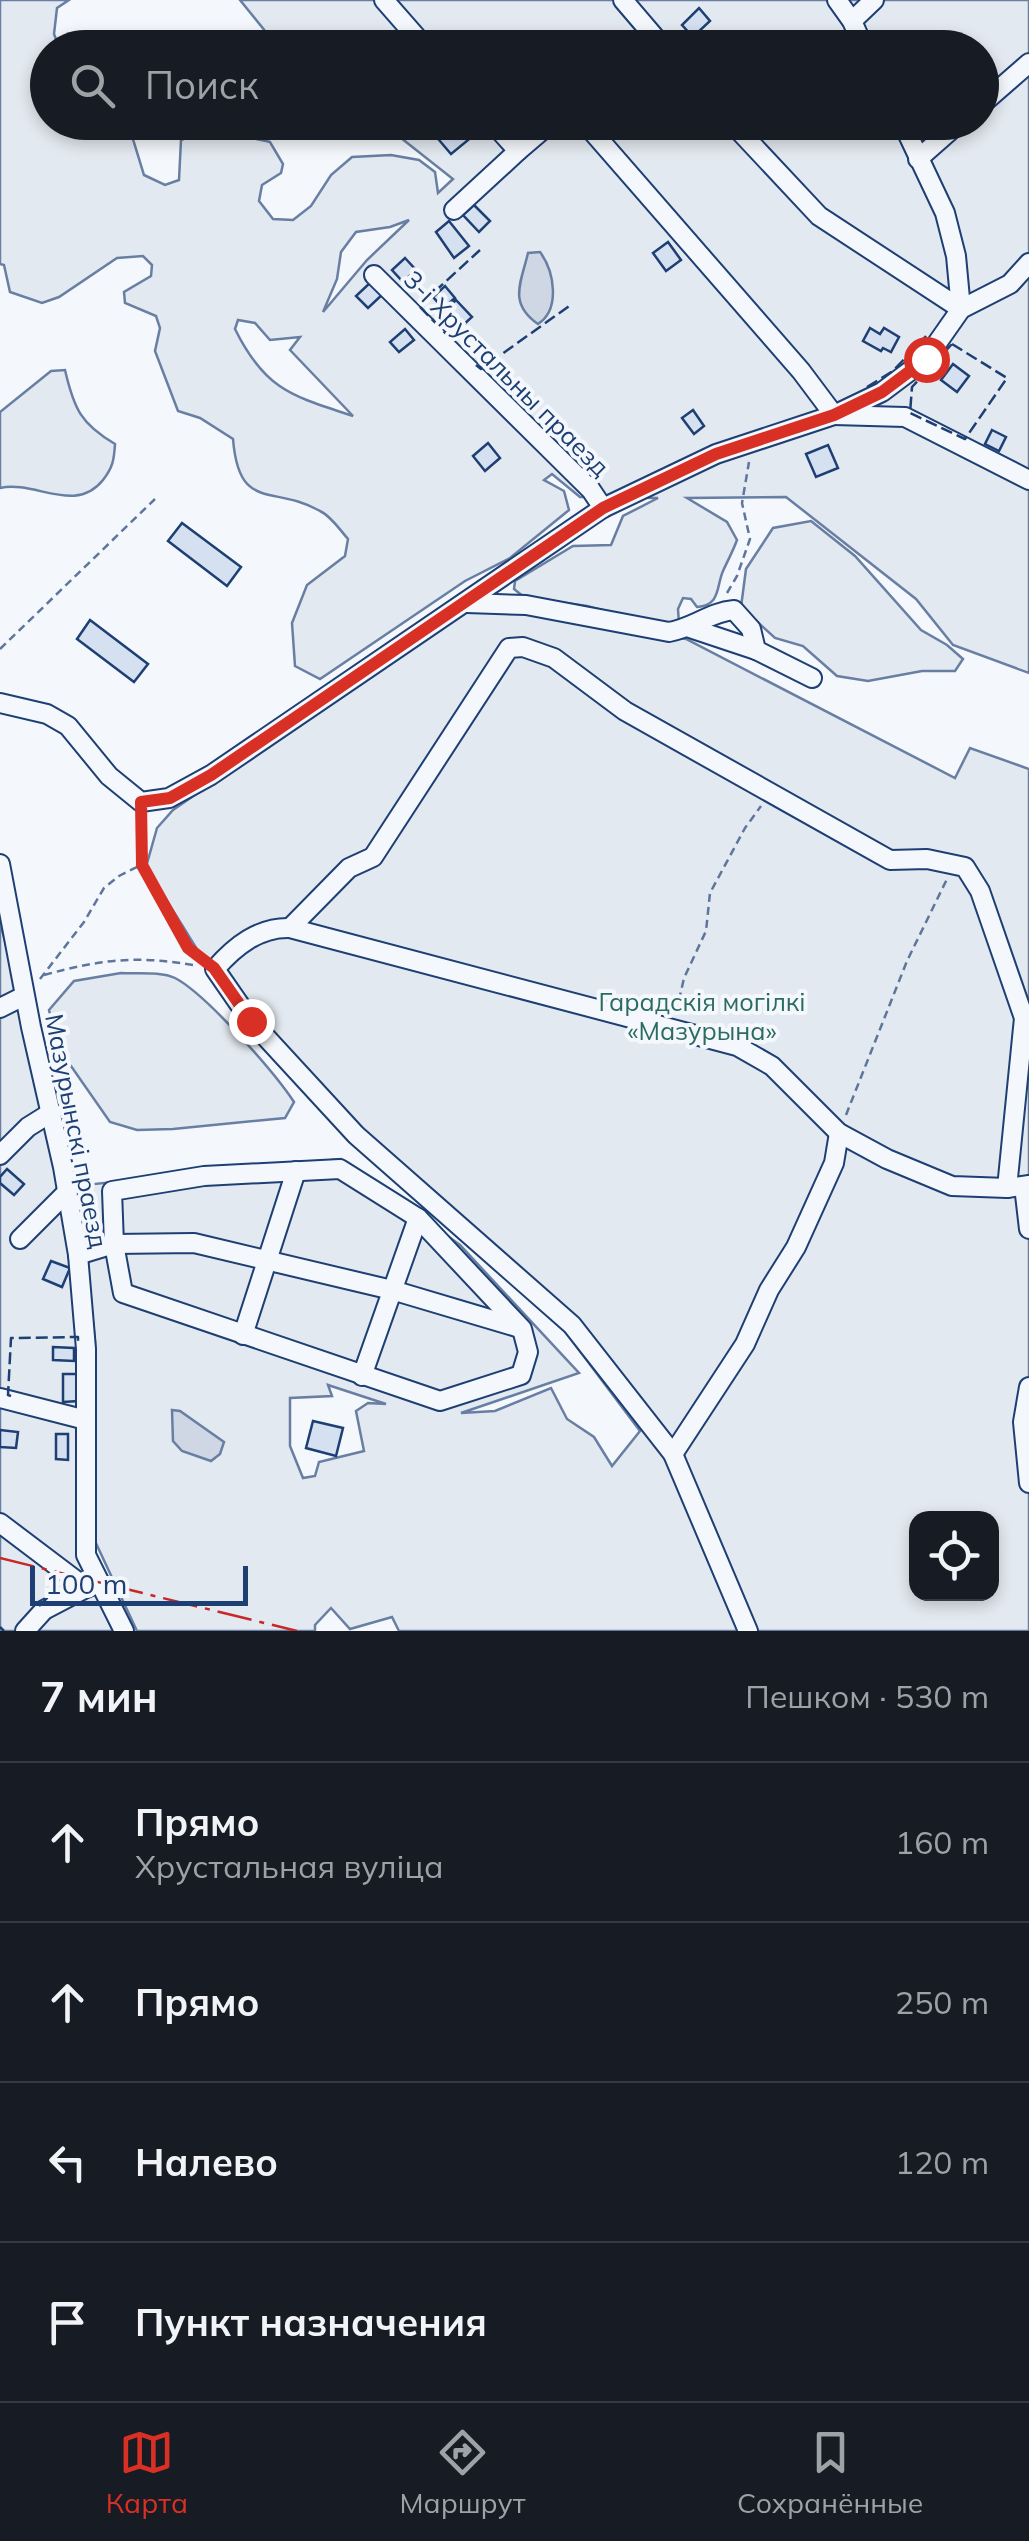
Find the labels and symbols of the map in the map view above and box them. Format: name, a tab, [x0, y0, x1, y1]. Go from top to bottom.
street label: 3-і Хрустальны праезд	[398, 264, 616, 482]
route start	[904, 337, 950, 383]
park label: Гарадскія могілкі «Мазурына»	[599, 986, 805, 1046]
route end	[229, 999, 275, 1045]
street label: Мазурынскі праезд	[39, 1011, 115, 1251]
scale bar	[30, 1561, 248, 1606]

